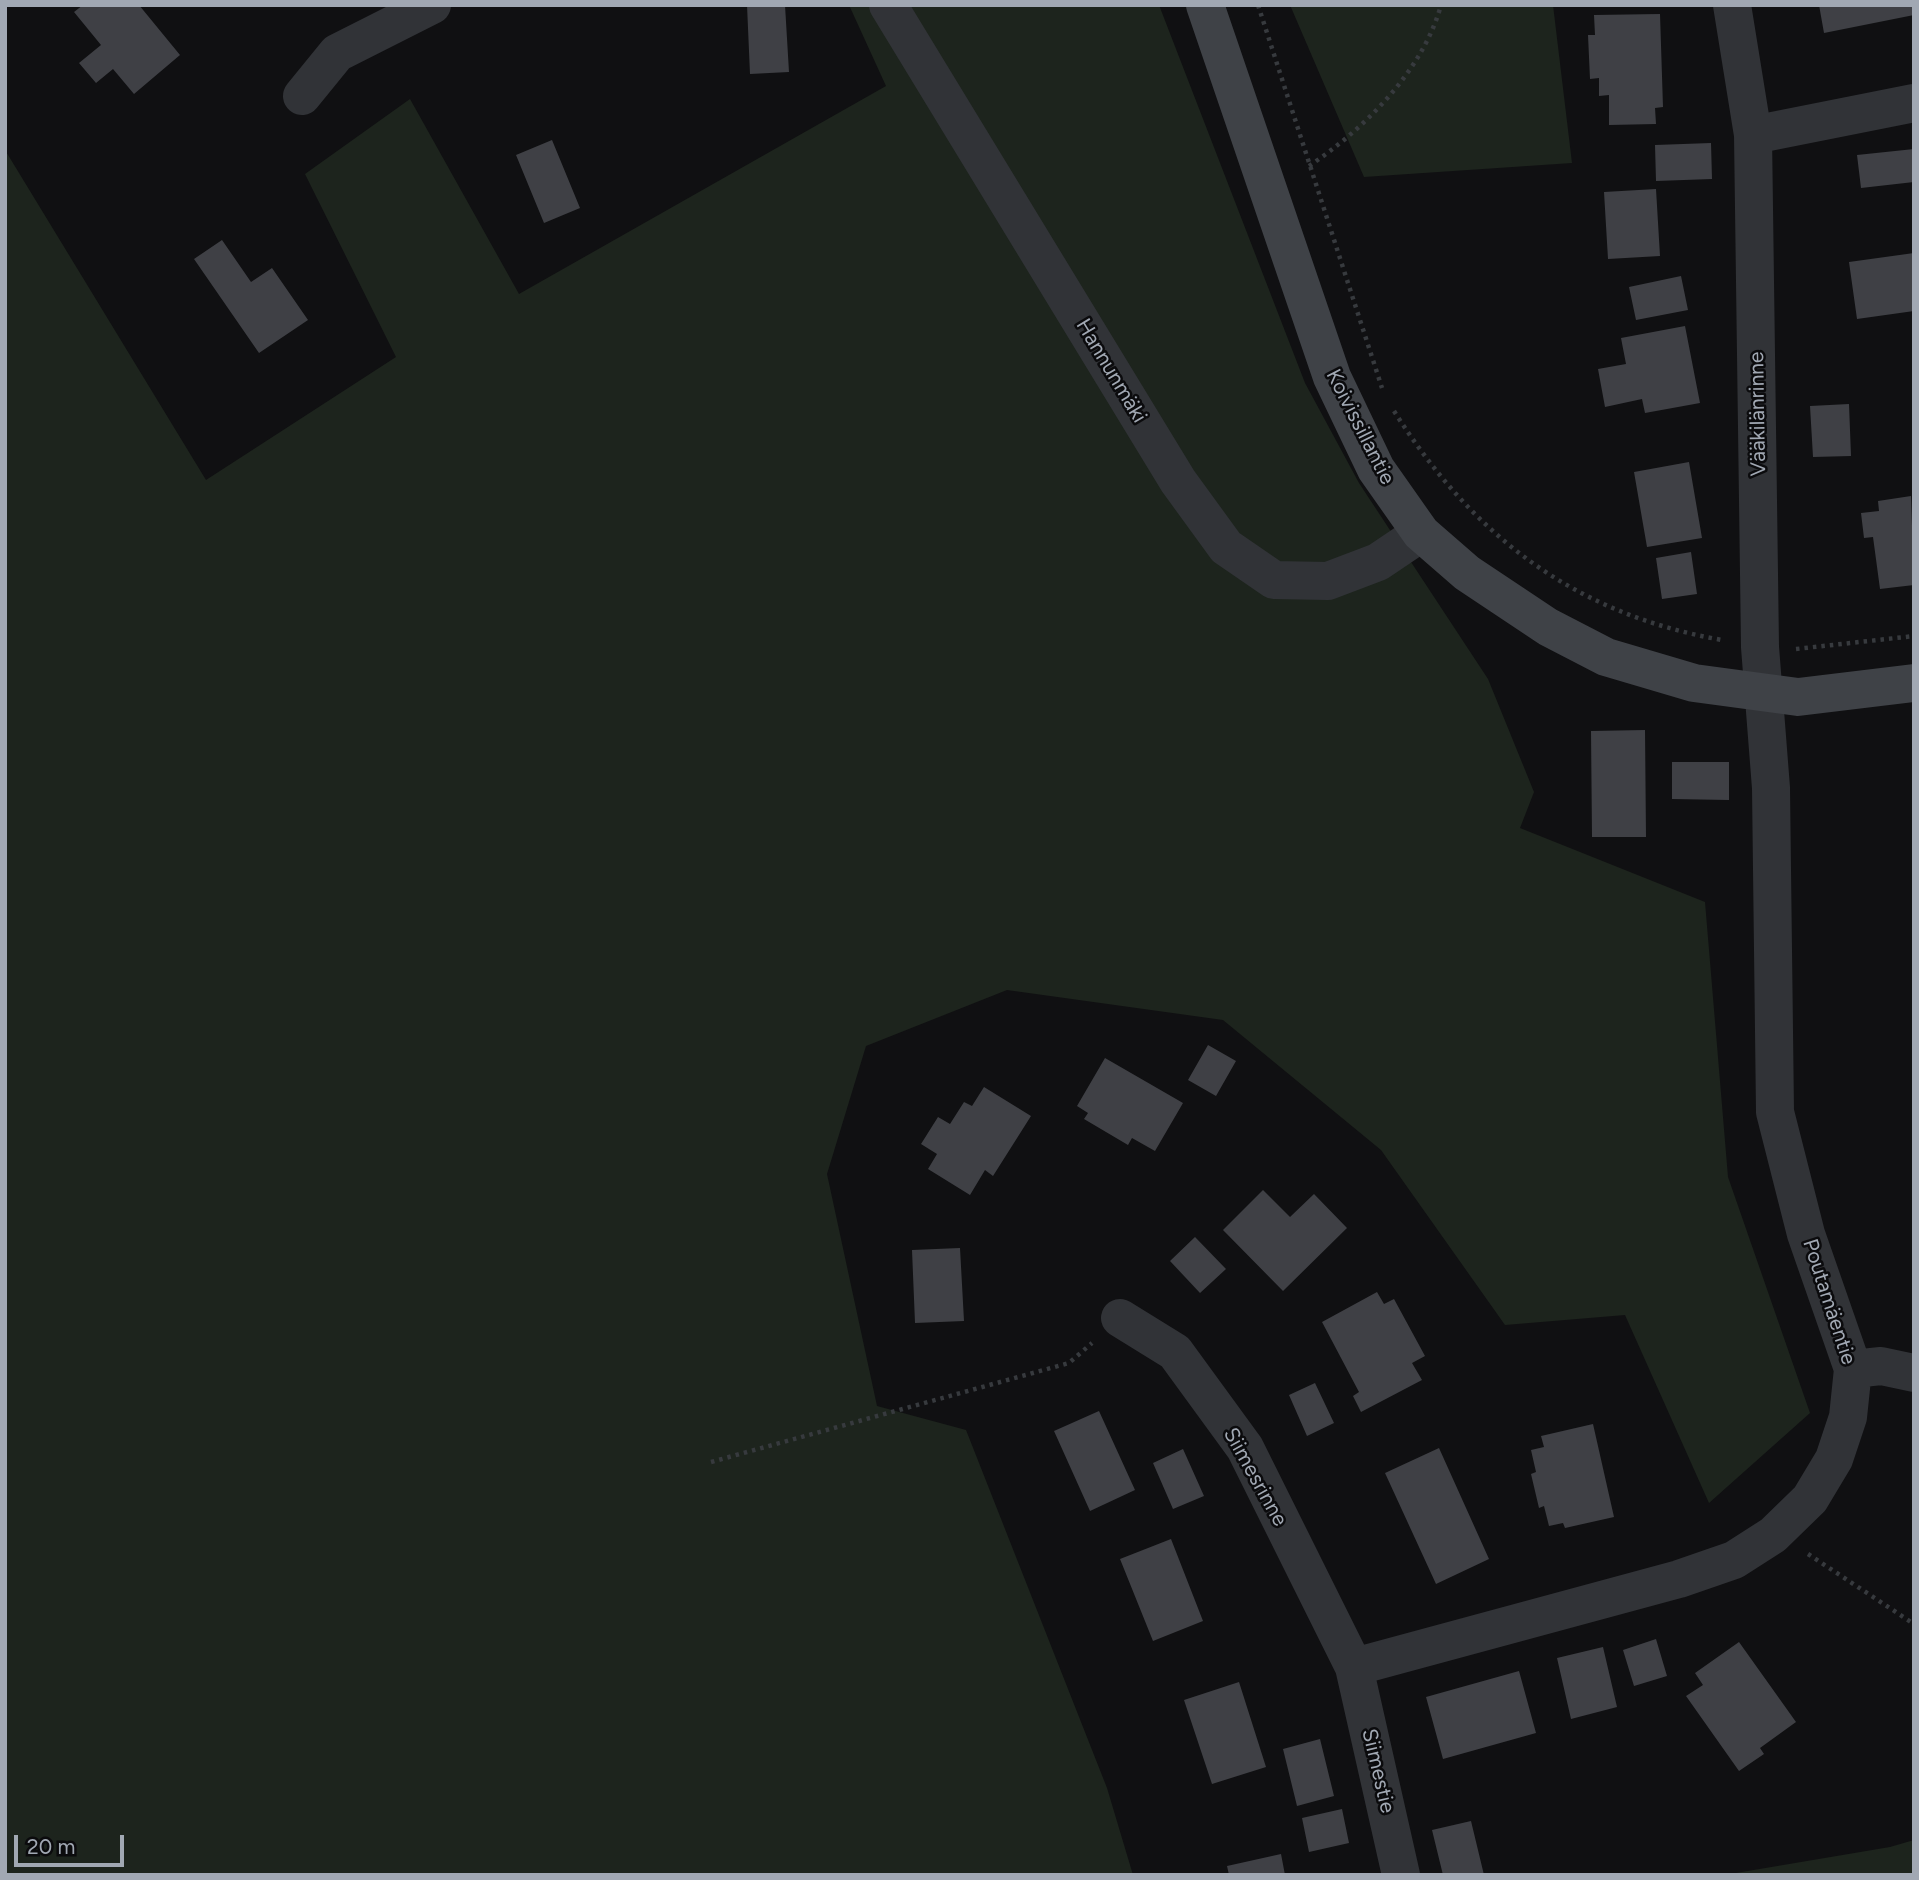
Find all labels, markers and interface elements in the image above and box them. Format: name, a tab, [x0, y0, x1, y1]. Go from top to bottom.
street label: Hannunmäki	[1070, 314, 1152, 428]
street label: Vääkilänrinne	[1744, 351, 1772, 477]
street label: Koivissillantie	[1320, 365, 1400, 489]
street label: Poutamäentie	[1797, 1236, 1861, 1368]
street label: Siimesrinne	[1218, 1423, 1292, 1531]
street label: Siimestie	[1356, 1726, 1400, 1816]
scale bar	[18, 1820, 128, 1864]
text: 20 m	[27, 1834, 75, 1859]

